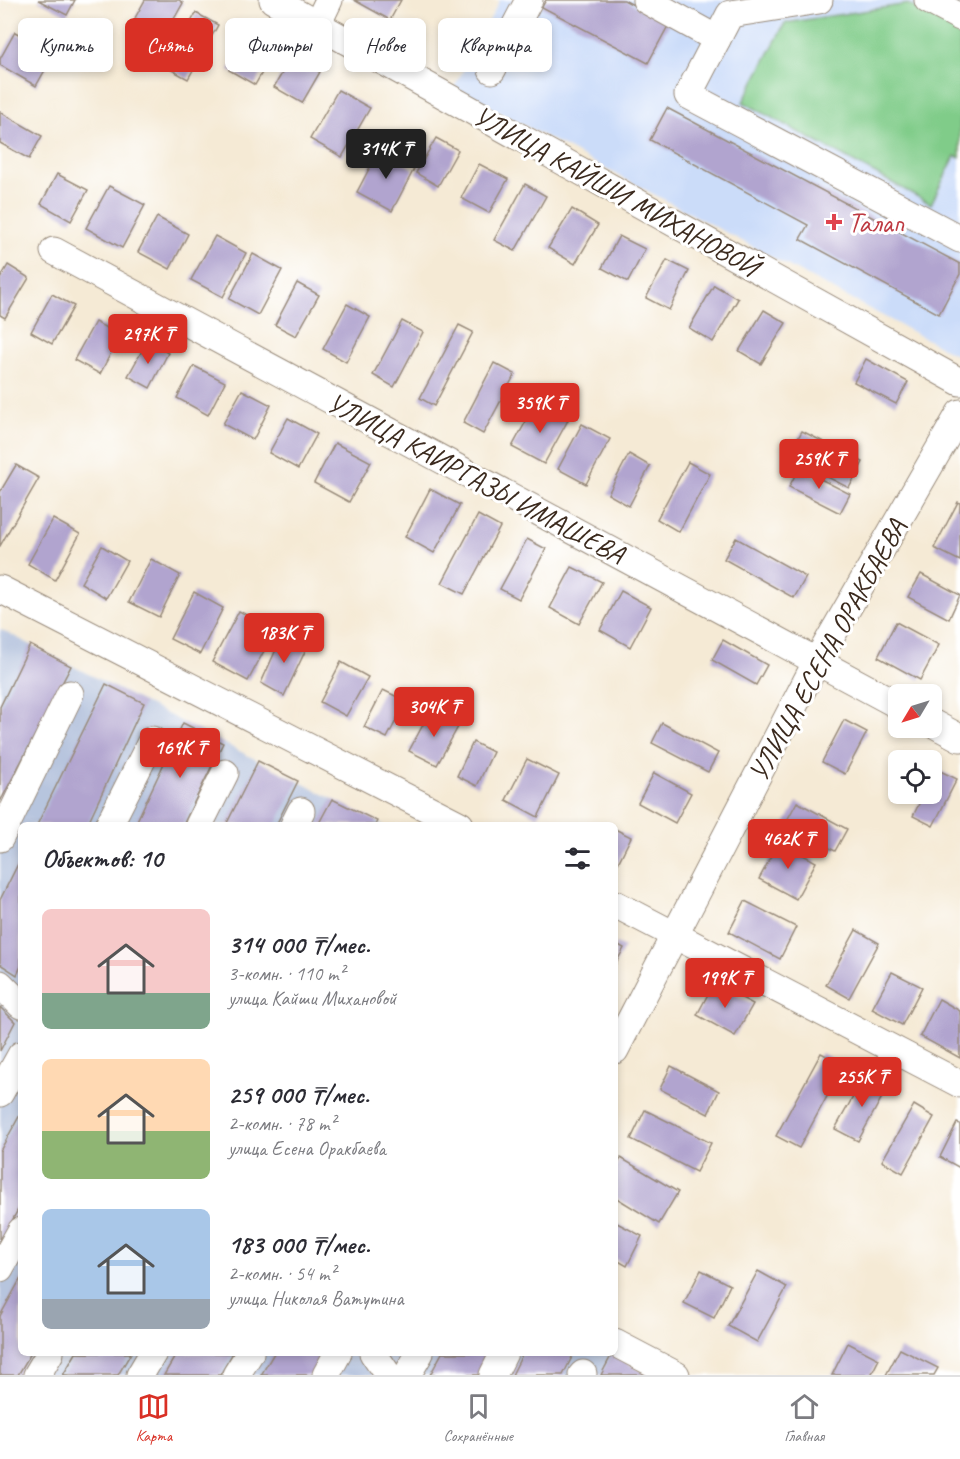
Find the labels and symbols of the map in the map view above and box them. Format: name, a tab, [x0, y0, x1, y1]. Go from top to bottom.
street label: УЛИЦА КАЙШИ МИХАНОВОЙ	[467, 98, 769, 286]
pin: 314K ₸	[337, 129, 435, 180]
place label: Талап	[848, 205, 905, 240]
marker: Талап	[825, 213, 843, 231]
pin: 297K ₸	[99, 314, 197, 365]
pin: 359K ₸	[491, 383, 589, 434]
street label: УЛИЦА КАИРГАЗЫ ИМАШЕВА	[321, 385, 632, 572]
pin: 259K ₸	[770, 439, 868, 490]
street label: УЛИЦА ЕСЕНА ОРАКБАЕВА	[740, 512, 914, 787]
pin: 183K ₸	[235, 613, 333, 664]
north arrow	[888, 684, 942, 738]
pin: 304K ₸	[385, 687, 483, 738]
pin: 169K ₸	[131, 728, 229, 779]
pin: 462K ₸	[739, 819, 837, 870]
pin: 199K ₸	[676, 958, 774, 1009]
pin: 255K ₸	[813, 1057, 911, 1108]

